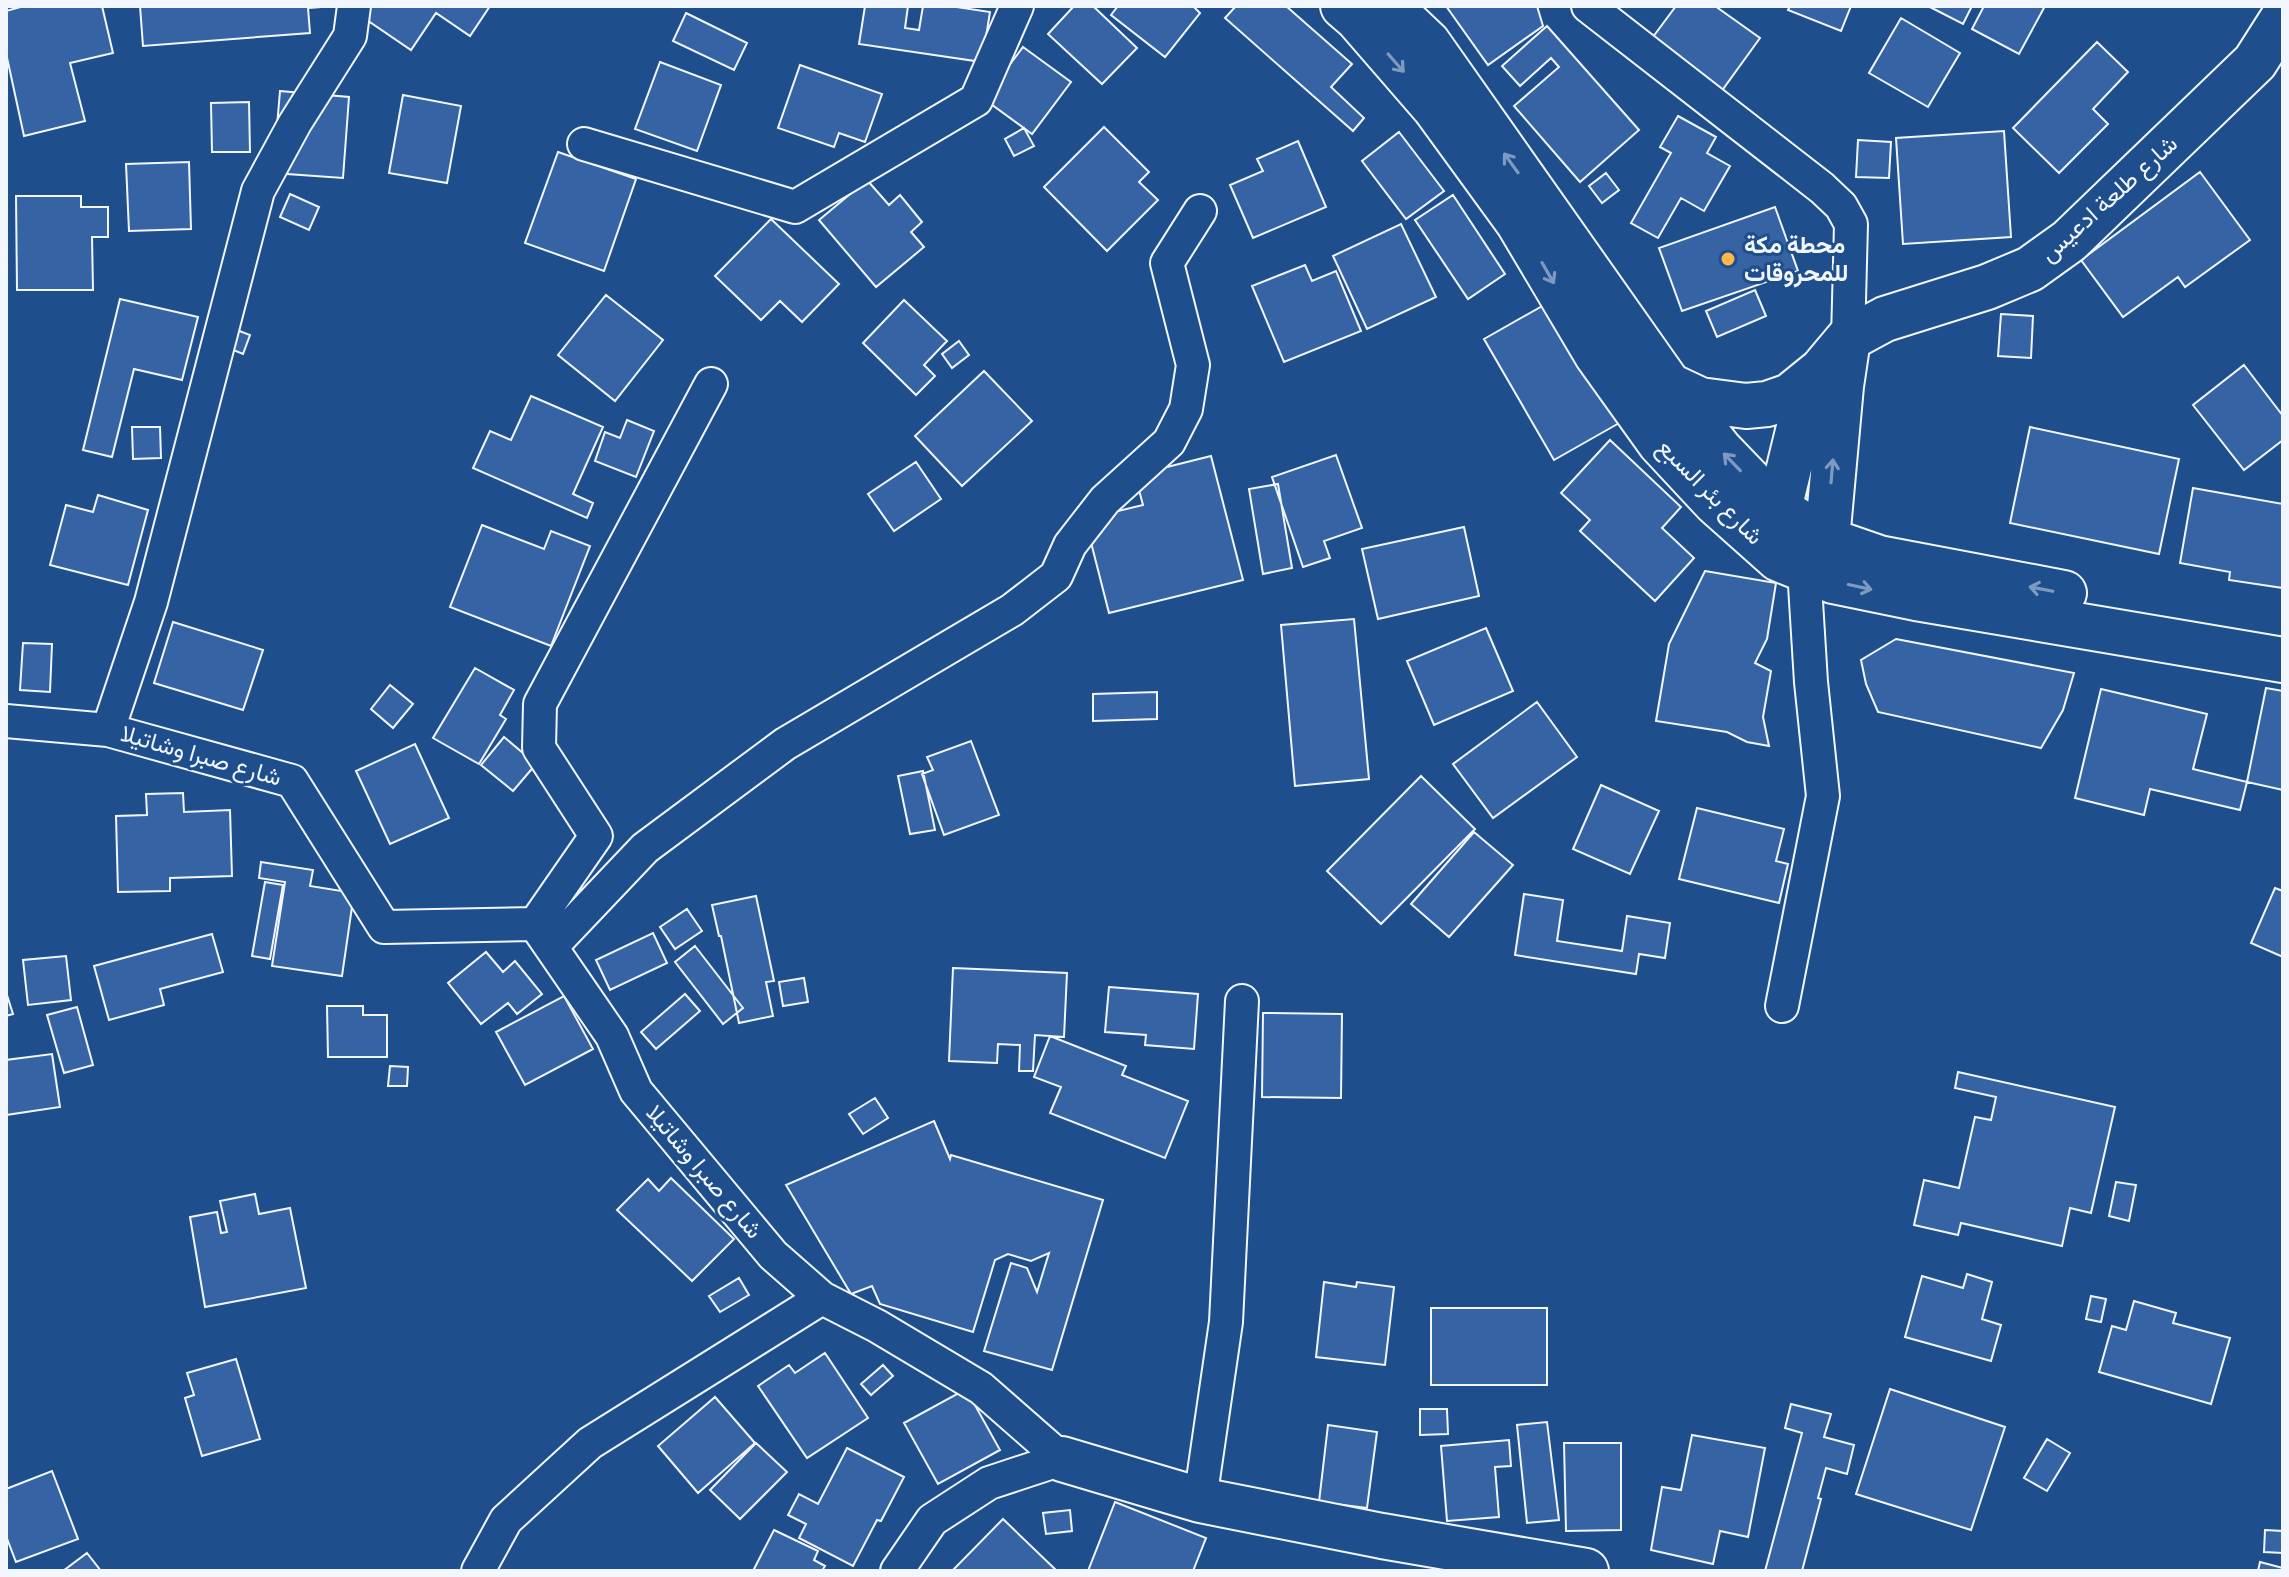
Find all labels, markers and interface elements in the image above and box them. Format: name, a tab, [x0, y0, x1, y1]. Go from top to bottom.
one-way arrow	[1387, 52, 1405, 72]
street label: شارع طلعة ادعيس	[2032, 127, 2186, 271]
one-way arrow	[1503, 153, 1520, 174]
place label: محطة مكة للمحروقات	[1744, 228, 1849, 291]
marker: محطة مكة للمحروقات	[1719, 250, 1737, 268]
one-way arrow	[1540, 261, 1556, 284]
street label: شارع بئر السبع	[1649, 431, 1771, 553]
one-way arrow	[1722, 452, 1741, 472]
one-way arrow	[1825, 458, 1840, 485]
one-way arrow	[1847, 580, 1872, 595]
one-way arrow	[2029, 581, 2054, 596]
street label: شارع صبرا وشاتيلا	[116, 716, 286, 796]
street label: شارع صبرا وشاتيلا	[637, 1097, 771, 1247]

